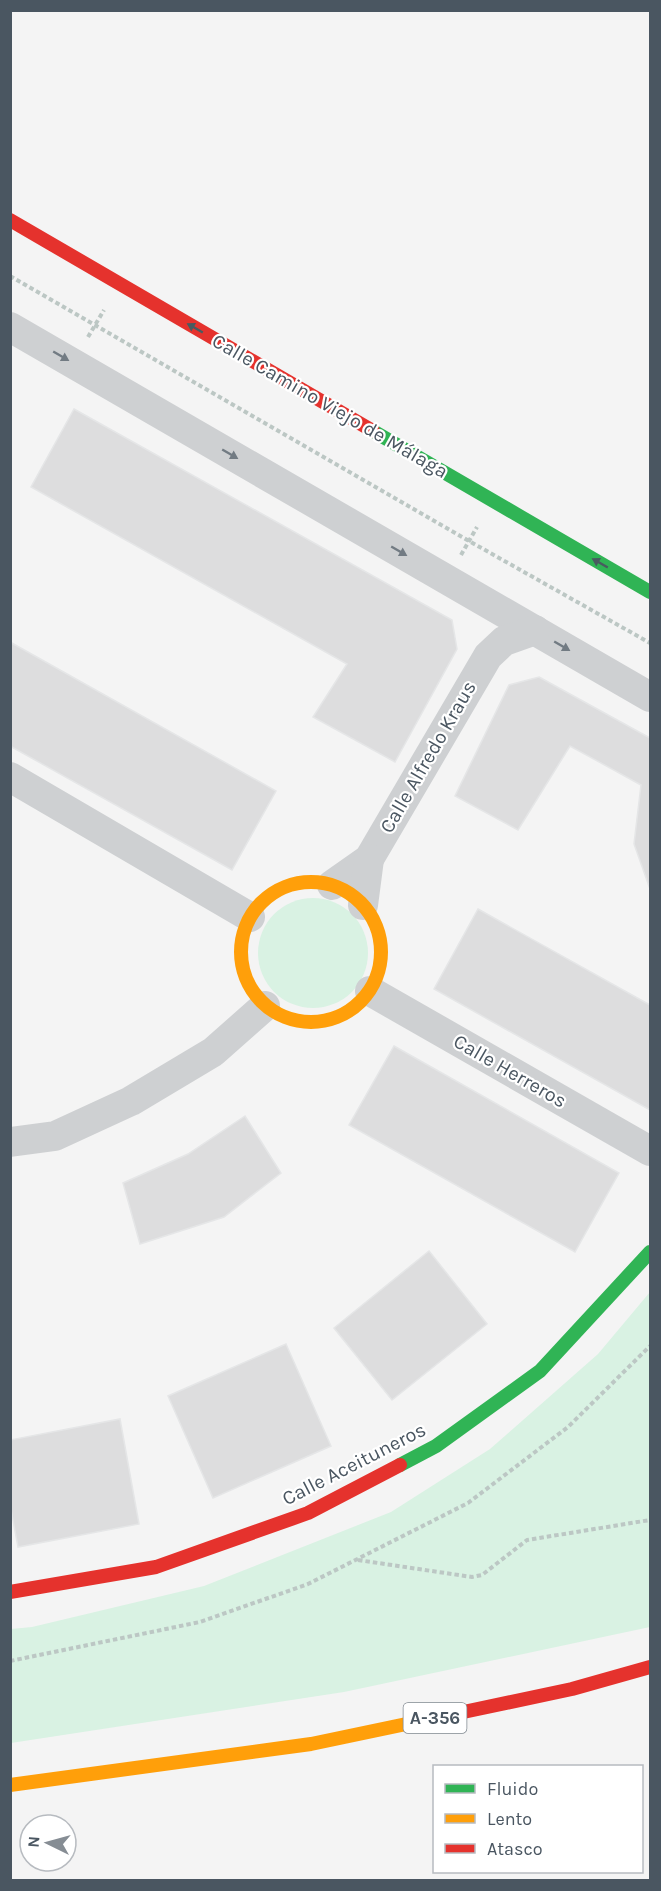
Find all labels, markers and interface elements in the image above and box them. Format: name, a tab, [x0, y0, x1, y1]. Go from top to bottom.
one-way arrow	[187, 322, 203, 333]
street label: Calle Camino Viejo de Málaga	[208, 329, 452, 483]
one-way arrow	[53, 351, 69, 362]
one-way arrow	[222, 448, 238, 459]
one-way arrow	[391, 546, 408, 556]
one-way arrow	[591, 558, 608, 568]
one-way arrow	[554, 641, 571, 651]
street label: Calle Alfredo Kraus	[375, 677, 481, 837]
street label: Calle Herreros	[449, 1029, 571, 1113]
street label: Calle Aceituneros	[278, 1418, 430, 1510]
road number: A-356	[404, 1703, 466, 1733]
legend	[433, 1765, 643, 1873]
text: Fluido	[487, 1778, 538, 1800]
text: Lento	[487, 1808, 532, 1830]
north arrow	[18, 1813, 78, 1873]
text: N	[24, 1835, 44, 1848]
text: Atasco	[487, 1838, 543, 1860]

